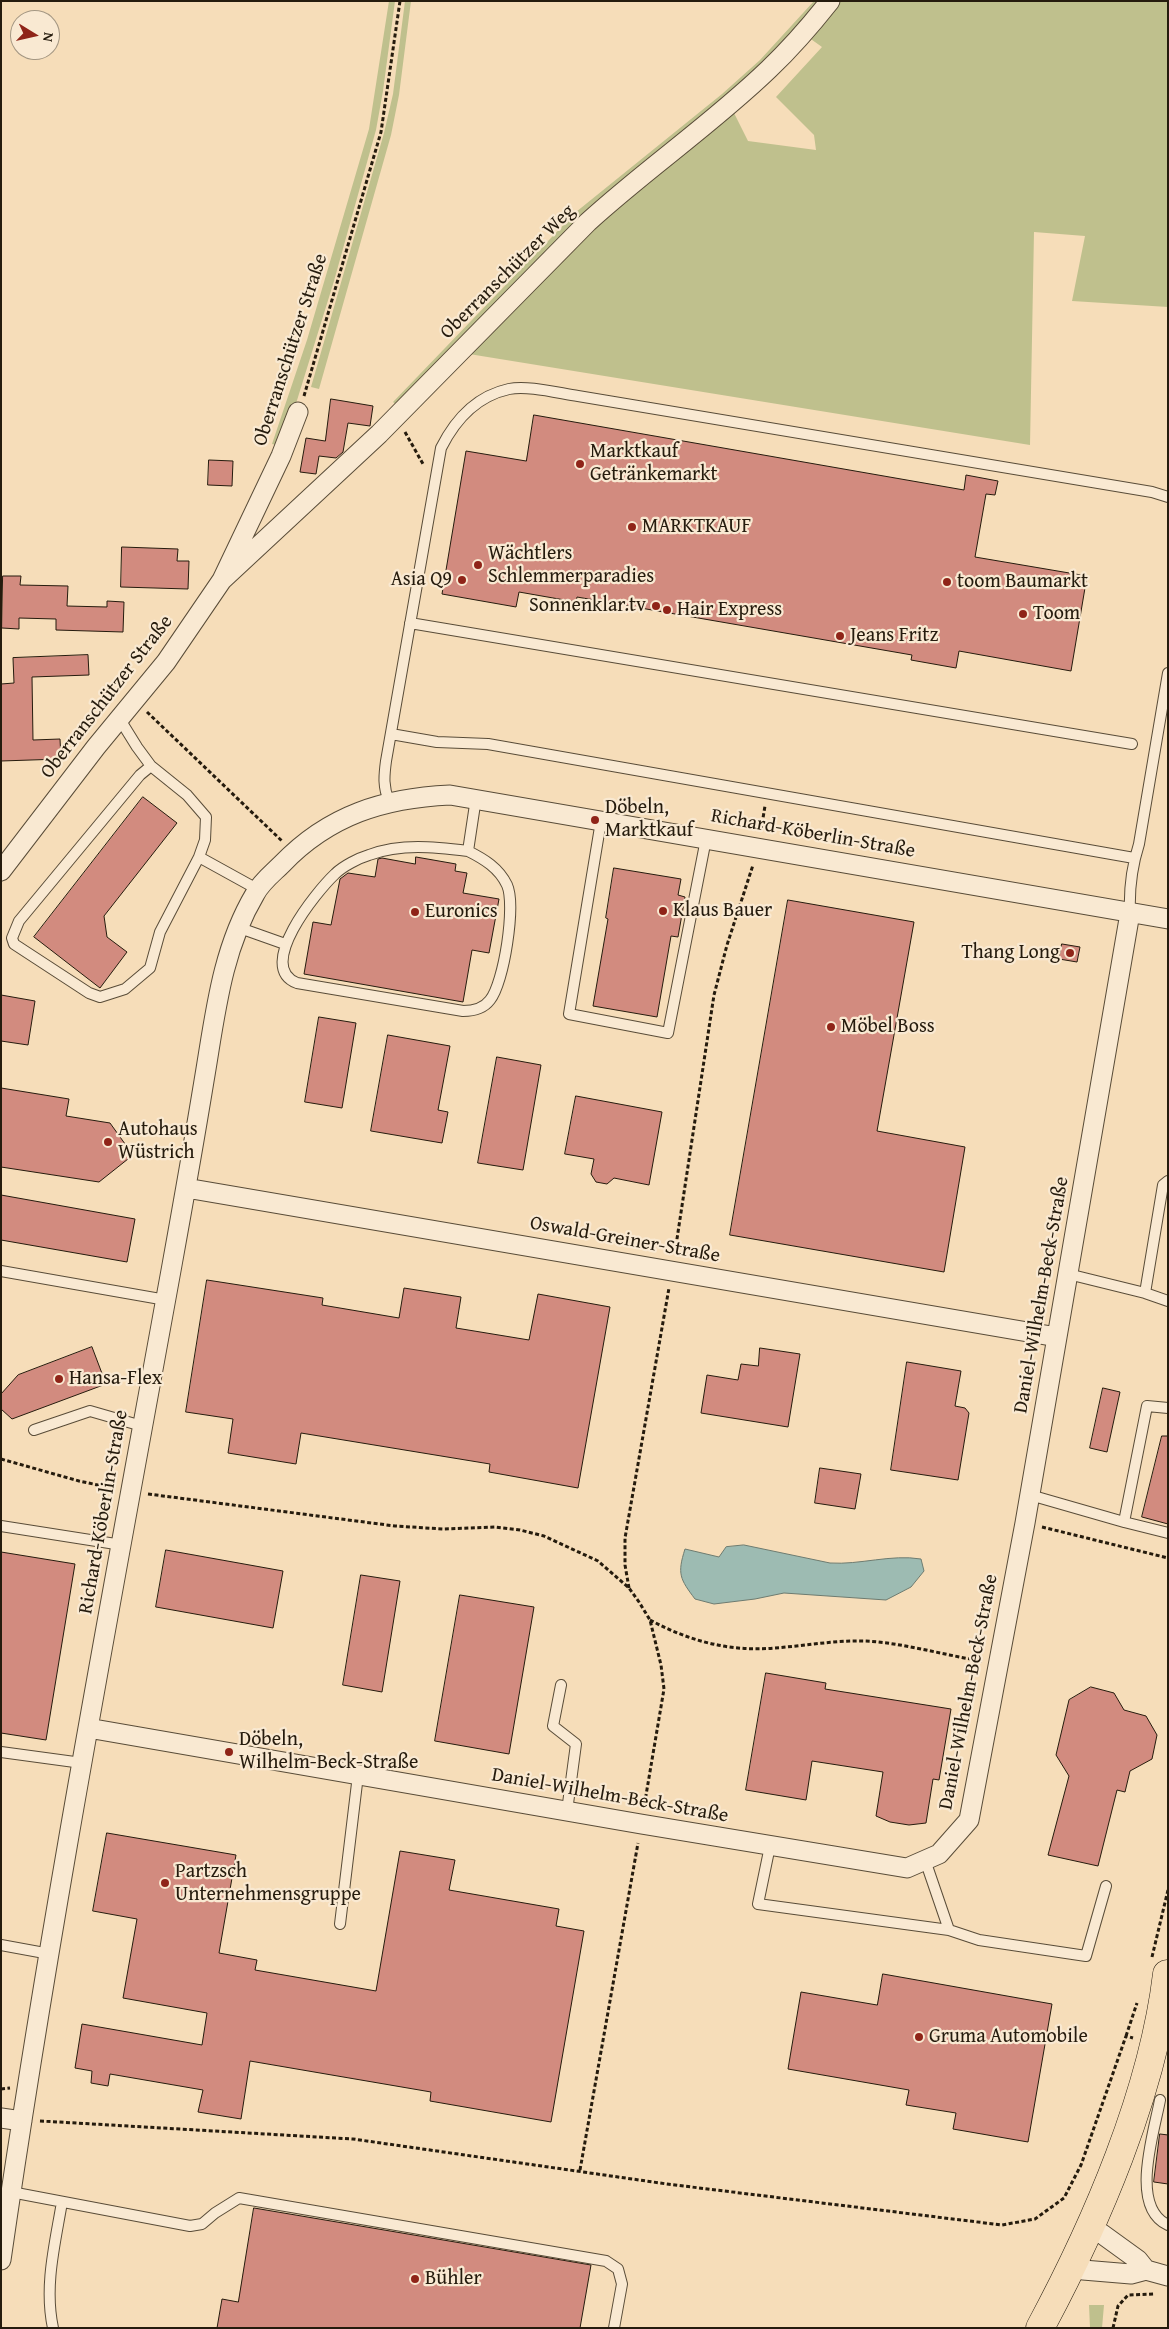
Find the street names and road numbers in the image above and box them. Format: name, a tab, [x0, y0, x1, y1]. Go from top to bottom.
street label: Oberranschützer Weg	[436, 200, 580, 344]
street label: Oberranschützer Straße	[249, 251, 333, 449]
street label: Oberranschützer Straße	[36, 611, 178, 783]
street label: Richard-Köberlin-Straße	[709, 804, 917, 864]
street label: Daniel-Wilhelm-Beck-Straße	[1009, 1175, 1075, 1415]
street label: Oswald-Greiner-Straße	[528, 1211, 722, 1269]
street label: Richard-Köberlin-Straße	[74, 1408, 134, 1616]
street label: Daniel-Wilhelm-Beck-Straße	[934, 1572, 1004, 1812]
street label: Daniel-Wilhelm-Beck-Straße	[490, 1763, 730, 1829]

